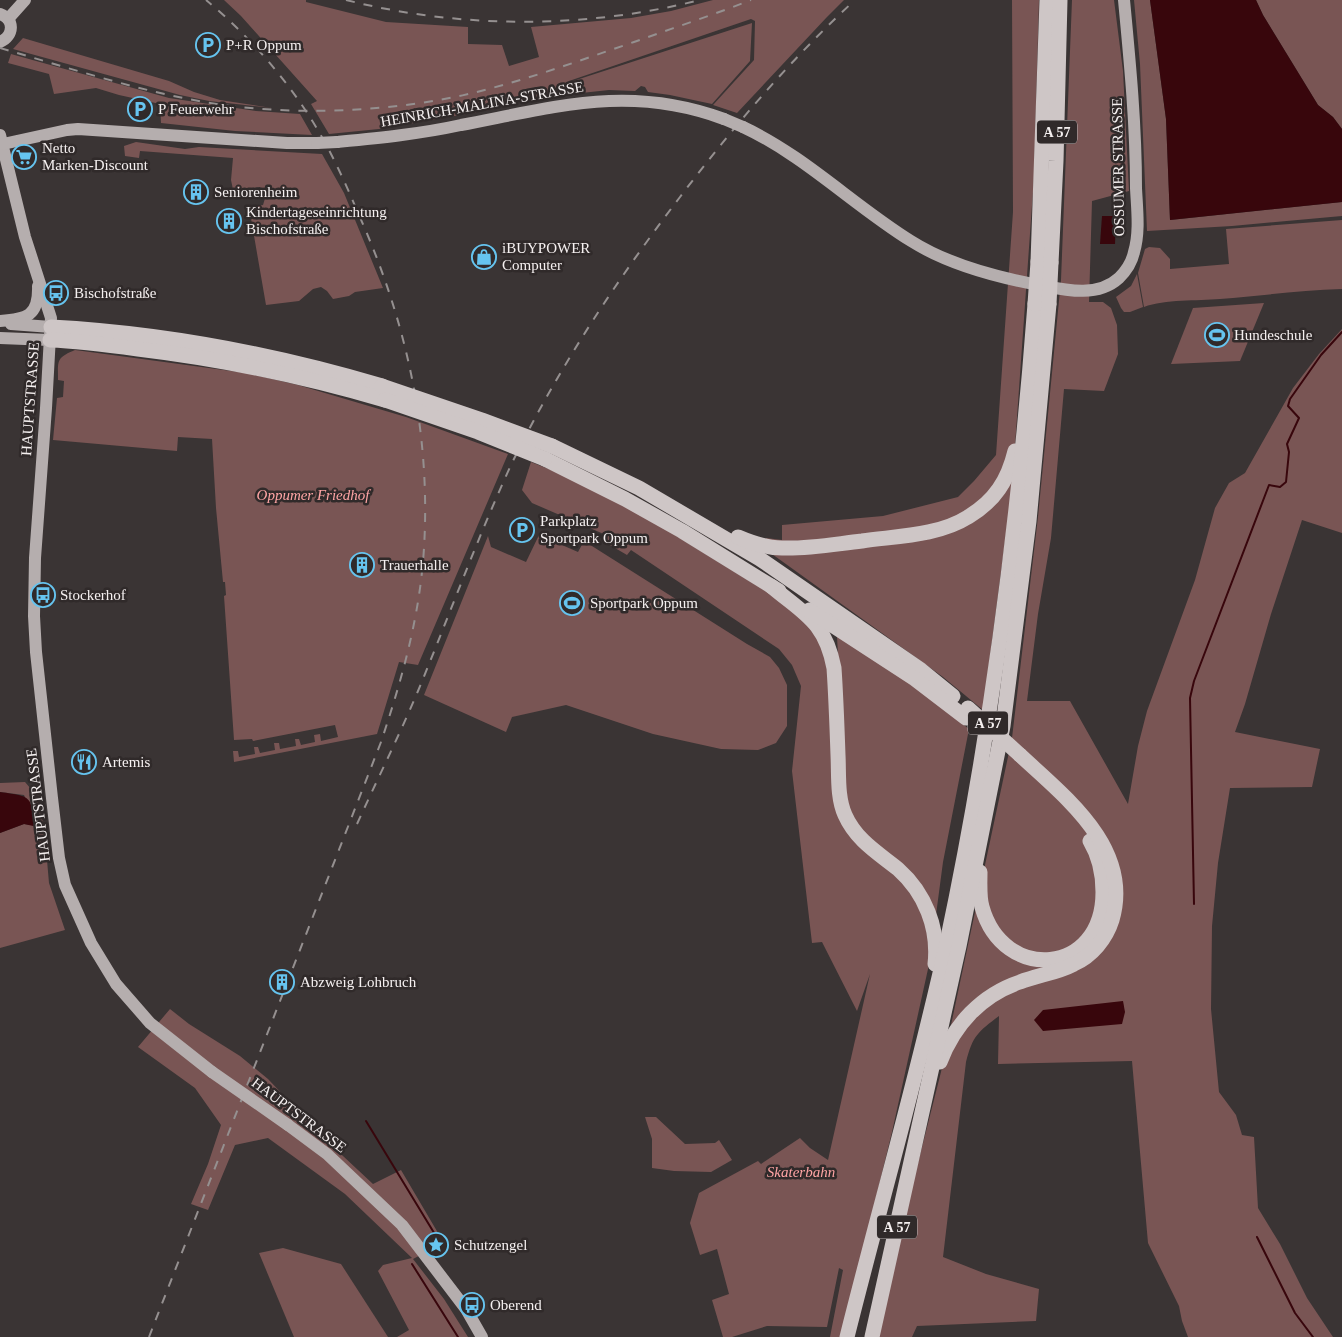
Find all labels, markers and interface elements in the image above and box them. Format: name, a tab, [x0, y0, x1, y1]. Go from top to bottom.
parking icon: P+R Oppum	[195, 32, 221, 58]
place label: P+R Oppum	[226, 37, 302, 53]
street label: HEINRICH-MALINA-STRASSE	[379, 78, 585, 130]
parking icon: P Feuerwehr	[127, 96, 153, 122]
street label: OSSUMER STRASSE	[1109, 97, 1127, 237]
place label: P Feuerwehr	[158, 101, 234, 117]
road number: A 57	[1037, 120, 1077, 144]
place label: Netto Marken-Discount	[42, 140, 149, 173]
supermarket icon: Netto Marken-Discount	[11, 144, 37, 170]
building icon: Seniorenheim	[183, 179, 209, 205]
place label: Seniorenheim	[214, 184, 298, 200]
place label: Kindertageseinrichtung Bischofstraße	[246, 204, 387, 237]
building icon: Kindertageseinrichtung Bischofstraße	[216, 208, 242, 234]
place label: iBUYPOWER Computer	[502, 240, 590, 273]
shop icon: iBUYPOWER Computer	[471, 244, 497, 270]
bus stop icon: Bischofstraße	[43, 280, 69, 306]
place label: Bischofstraße	[74, 285, 157, 301]
sports icon: Hundeschule	[1204, 322, 1230, 348]
place label: Hundeschule	[1234, 327, 1313, 343]
street label: HAUPTSTRASSE	[18, 341, 42, 457]
park label: Oppumer Friedhof	[257, 487, 371, 503]
place label: Parkplatz Sportpark Oppum	[540, 513, 648, 546]
parking icon: Parkplatz Sportpark Oppum	[509, 517, 535, 543]
building icon: Trauerhalle	[349, 552, 375, 578]
place label: Trauerhalle	[380, 557, 449, 573]
bus stop icon: Stockerhof	[30, 582, 56, 608]
place label: Stockerhof	[60, 587, 126, 603]
sports icon: Sportpark Oppum	[559, 590, 585, 616]
place label: Sportpark Oppum	[590, 595, 698, 611]
road number: A 57	[968, 711, 1008, 734]
street label: HAUPTSTRASSE	[23, 747, 53, 863]
restaurant icon: Artemis	[71, 749, 97, 775]
place label: Artemis	[102, 754, 150, 770]
building icon: Abzweig Lohbruch	[269, 969, 295, 995]
place label: Abzweig Lohbruch	[300, 974, 417, 990]
street label: HAUPTSTRASSE	[249, 1074, 349, 1156]
park label: Skaterbahn	[767, 1164, 835, 1180]
road number: A 57	[877, 1216, 917, 1238]
place icon: Schutzengel	[423, 1232, 449, 1258]
place label: Schutzengel	[454, 1237, 527, 1253]
bus stop icon: Oberend	[459, 1292, 485, 1318]
place label: Oberend	[490, 1297, 542, 1313]

